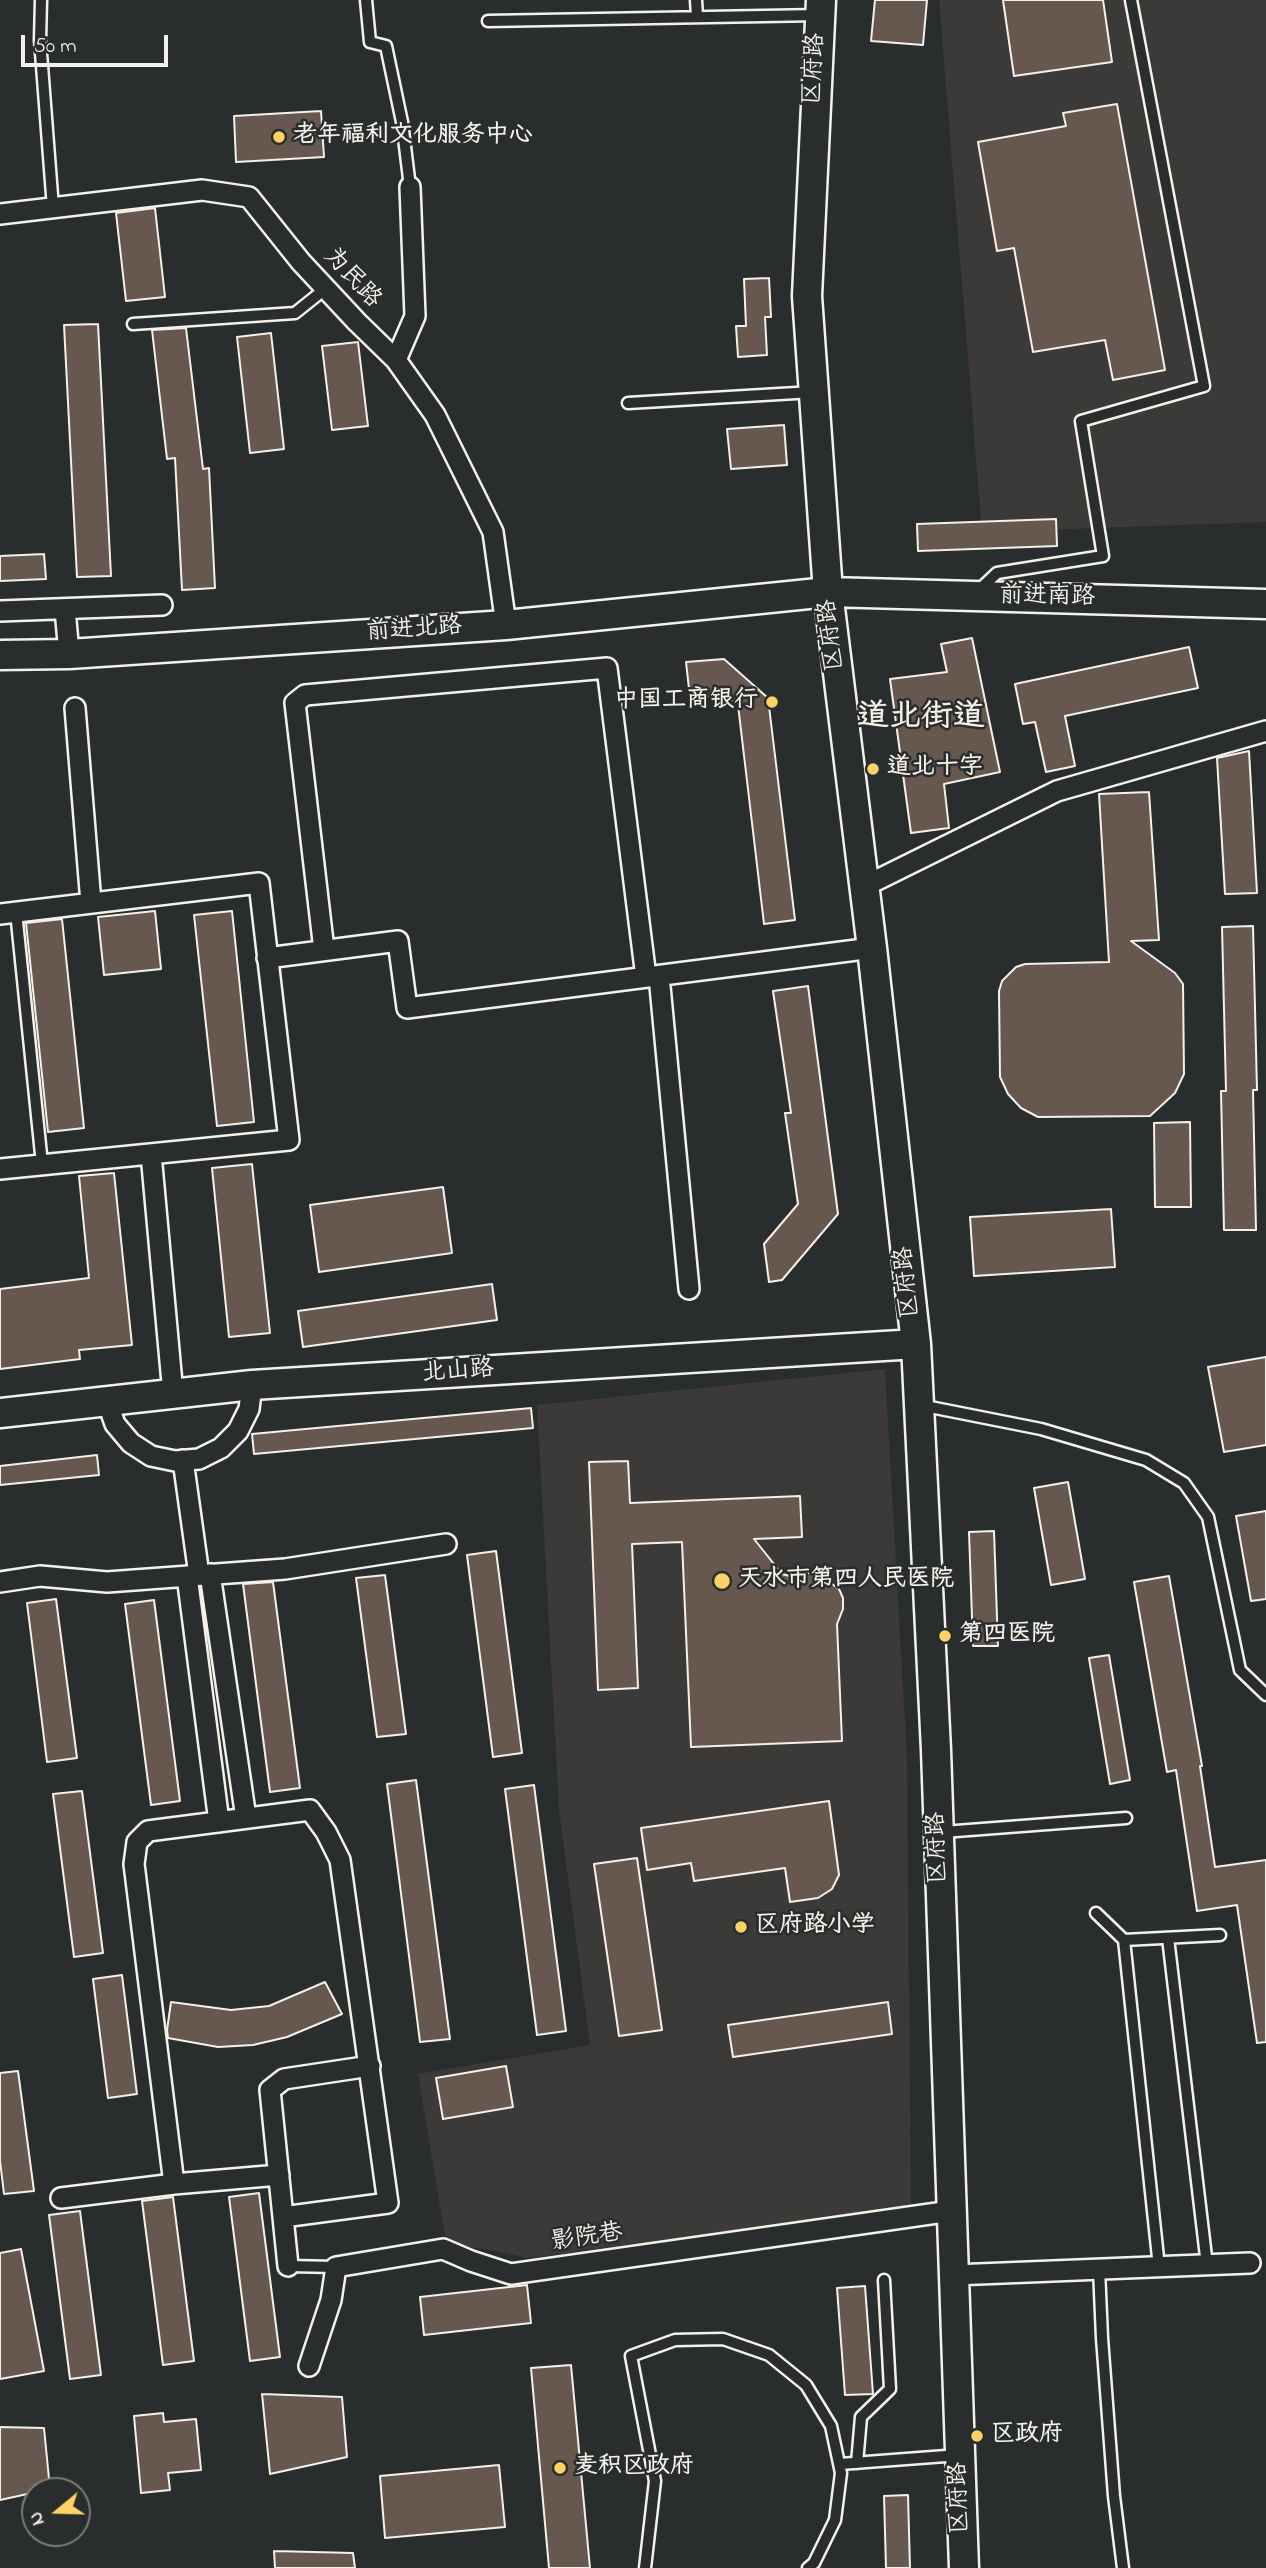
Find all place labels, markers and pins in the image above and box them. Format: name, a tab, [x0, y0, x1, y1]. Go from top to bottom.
place label: 老年福利文化服务中心	[293, 123, 533, 151]
marker: 老年福利文化服务中心	[271, 129, 287, 145]
place label: 中国工商银行	[614, 688, 758, 716]
marker: 中国工商银行	[764, 694, 780, 710]
place label: 道北十字	[887, 755, 983, 783]
marker: 道北十字	[865, 761, 881, 777]
place label: 天水市第四人民医院	[738, 1567, 954, 1595]
marker: 天水市第四人民医院	[712, 1571, 732, 1591]
place label: 第四医院	[959, 1622, 1055, 1650]
marker: 第四医院	[937, 1628, 953, 1644]
place label: 区府路小学	[755, 1913, 875, 1941]
marker: 区府路小学	[733, 1919, 749, 1935]
place label: 区政府	[991, 2422, 1063, 2450]
marker: 区政府	[969, 2428, 985, 2444]
place label: 麦积区政府	[574, 2454, 694, 2482]
marker: 麦积区政府	[552, 2460, 568, 2476]

